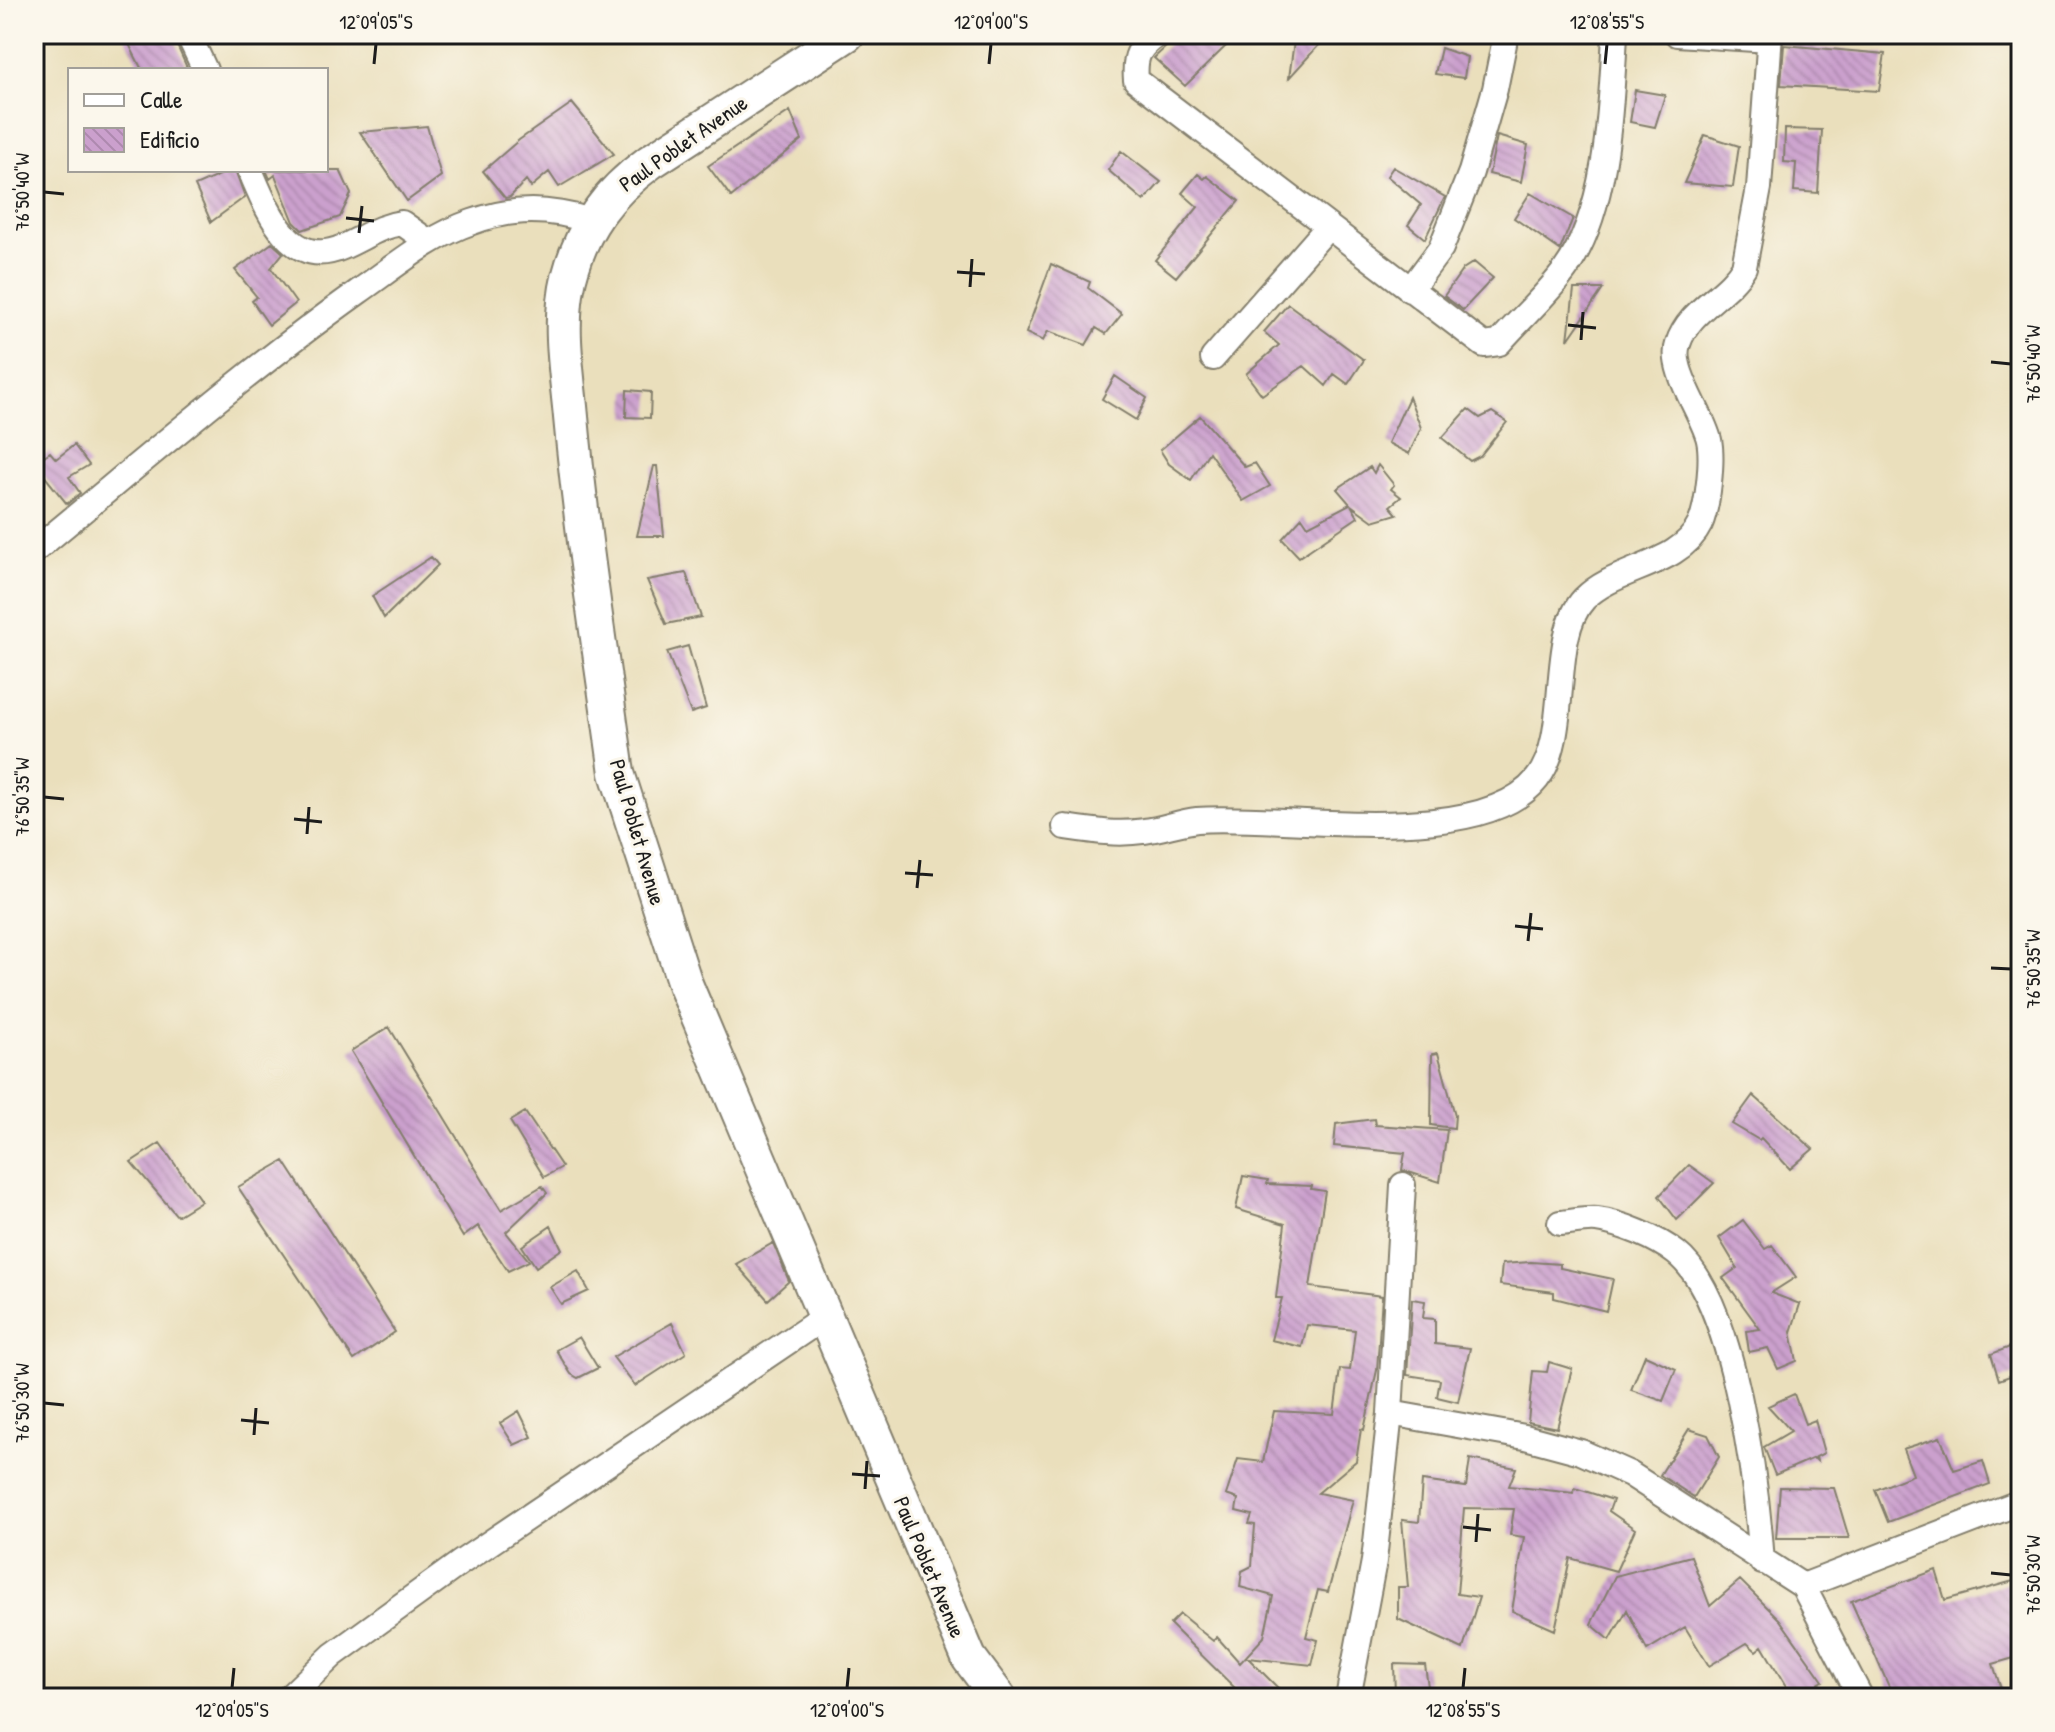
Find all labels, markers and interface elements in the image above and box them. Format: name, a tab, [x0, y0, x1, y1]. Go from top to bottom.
text: 12°09'05"S	[339, 8, 413, 35]
text: 12°09'00"S	[954, 8, 1028, 35]
text: 12°08'55"S	[1570, 8, 1644, 35]
legend	[68, 68, 328, 172]
text: Calle	[140, 83, 183, 115]
street label: Paul Poblet Avenue	[613, 87, 753, 198]
text: Edificio	[140, 123, 200, 155]
text: 76°50'40"W	[8, 152, 35, 231]
text: 76°50'40"W	[2019, 324, 2046, 403]
street label: Paul Poblet Avenue	[603, 756, 673, 909]
text: 76°50'35"W	[8, 757, 35, 837]
text: 76°50'35"W	[2019, 929, 2046, 1009]
text: 76°50'30"W	[8, 1363, 35, 1443]
street label: Paul Poblet Avenue	[887, 1492, 973, 1642]
text: 76°50'30"W	[2019, 1535, 2046, 1615]
text: 12°09'05"S	[195, 1696, 269, 1723]
text: 12°09'00"S	[810, 1696, 884, 1723]
text: 12°08'55"S	[1426, 1696, 1500, 1723]

